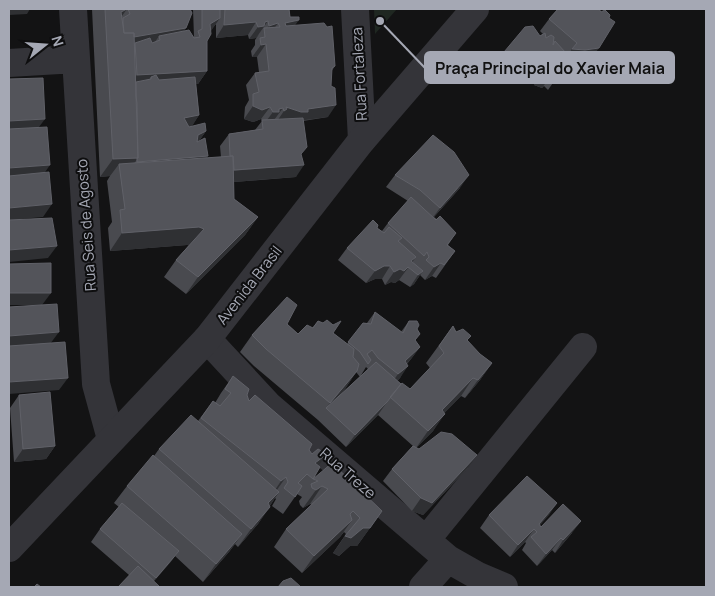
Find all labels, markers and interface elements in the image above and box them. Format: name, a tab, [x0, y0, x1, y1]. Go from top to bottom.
north arrow	[20, 20, 70, 70]
street label: Rua Fortaleza	[346, 27, 372, 121]
text: N	[47, 33, 68, 49]
callout: Praça Principal do Xavier Maia	[425, 52, 674, 83]
text: Praça Principal do Xavier Maia	[435, 57, 665, 79]
street label: Rua Seis de Agosto	[71, 158, 101, 292]
street label: Avenida Brasil	[212, 241, 286, 329]
street label: Rua Treze	[315, 443, 381, 503]

